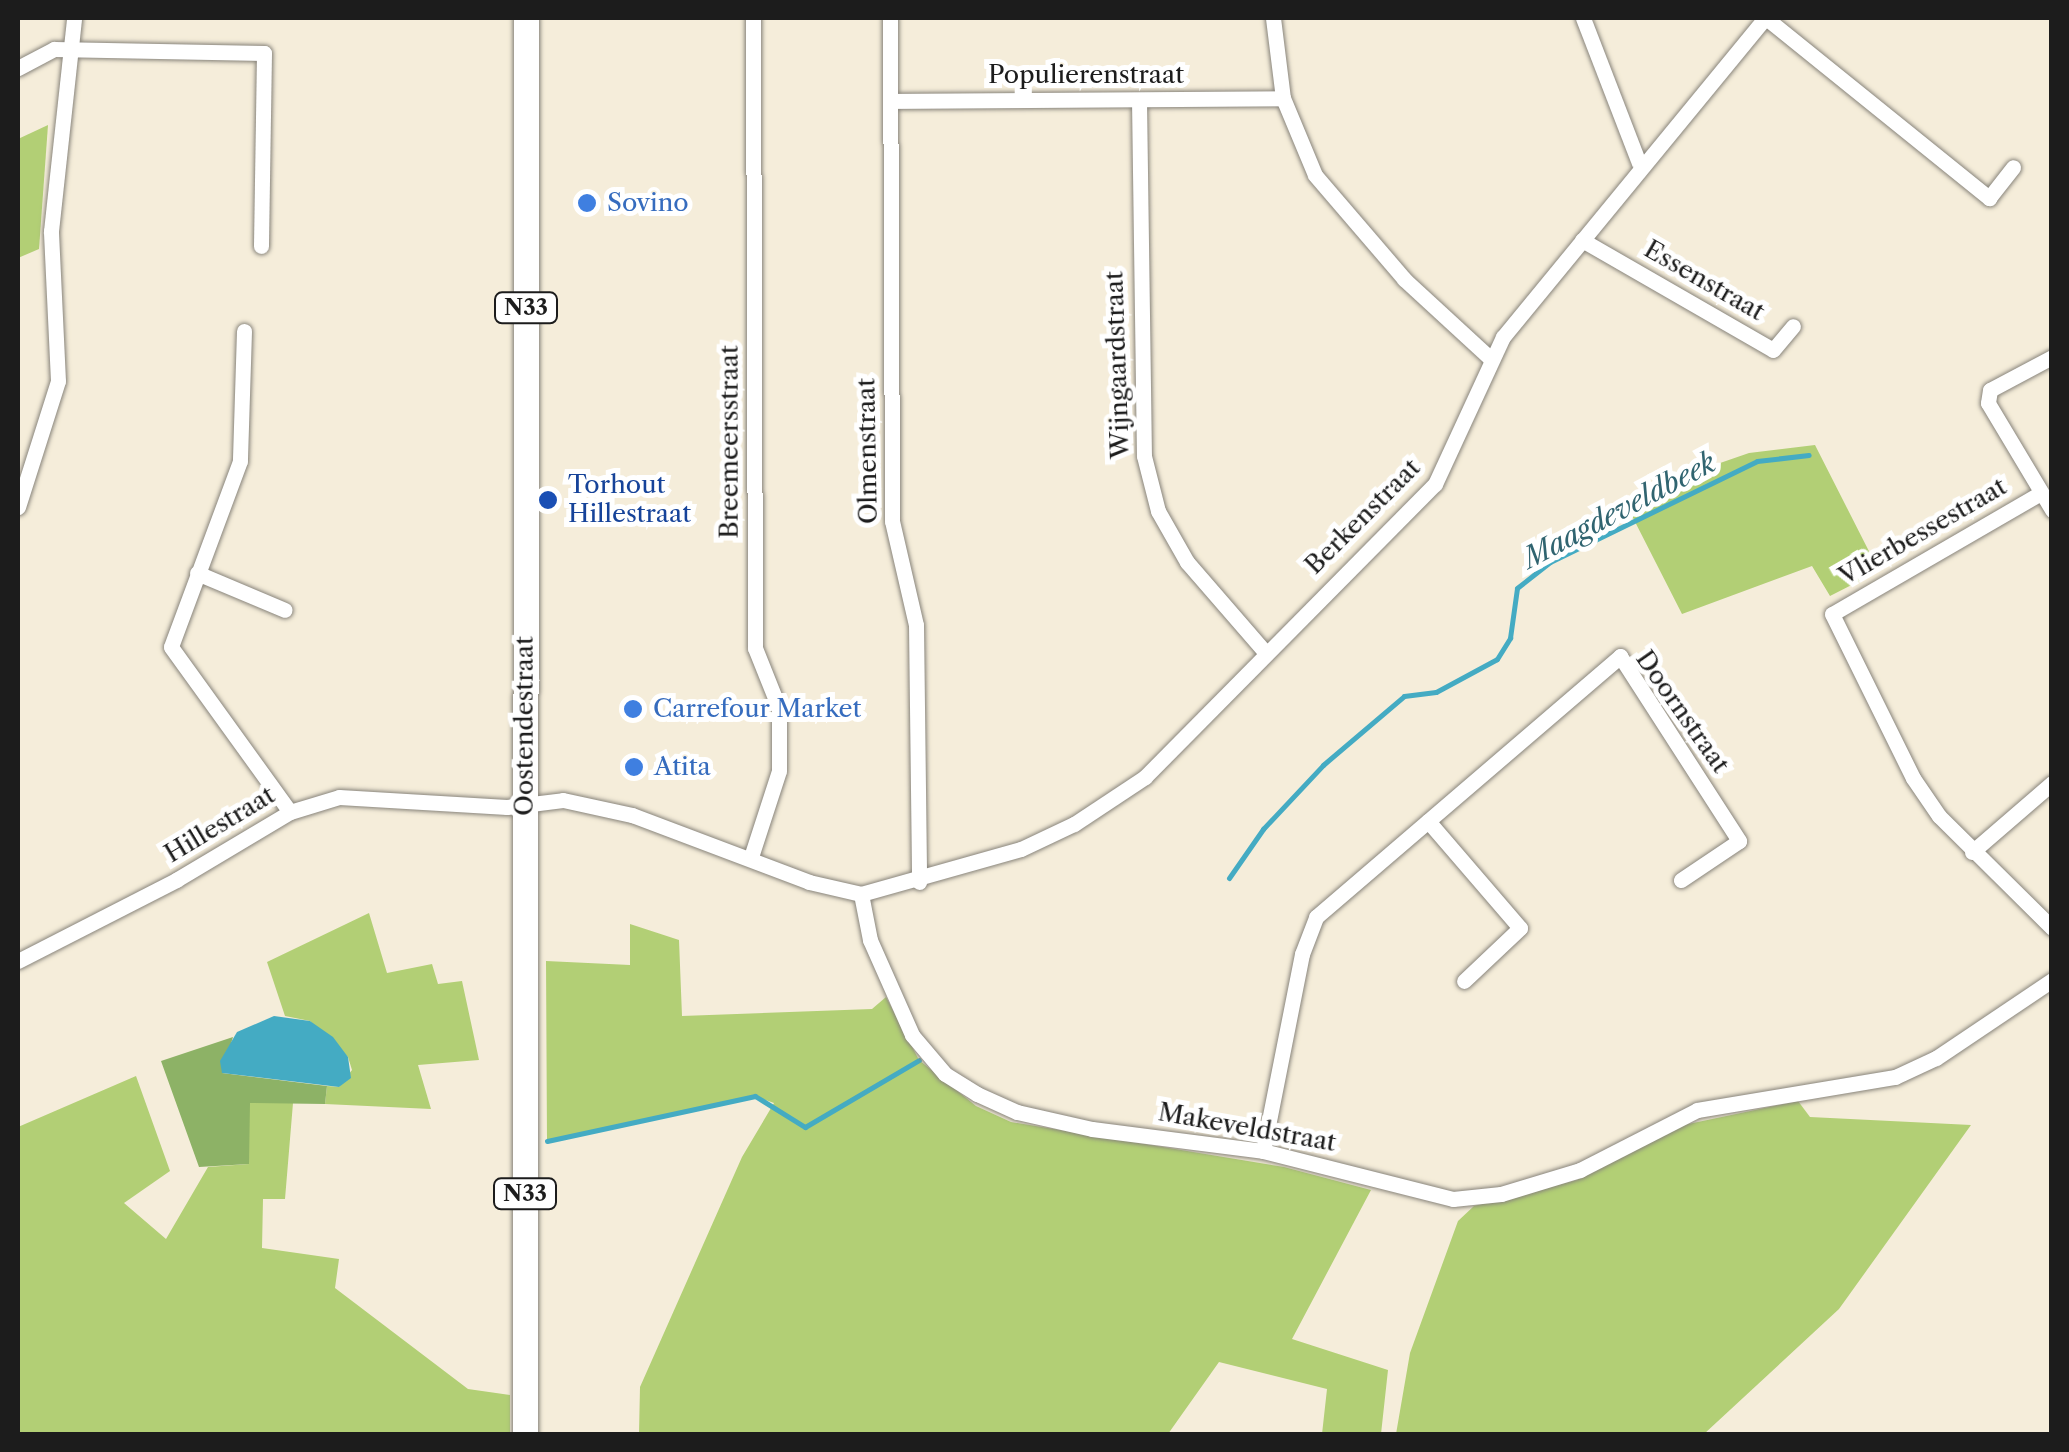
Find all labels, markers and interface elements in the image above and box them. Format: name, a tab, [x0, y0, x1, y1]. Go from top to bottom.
street label: Populierenstraat	[988, 60, 1184, 90]
place label: Sovino	[607, 188, 689, 218]
marker: Sovino	[576, 192, 598, 214]
street label: Essenstraat	[1639, 235, 1769, 327]
street label: Wijngaardstraat	[1100, 271, 1136, 459]
road number: N33	[494, 291, 558, 325]
street label: Breemeersstraat	[715, 345, 745, 539]
street label: Olmenstraat	[852, 378, 884, 524]
water label: Maagdeveldbeek	[1517, 445, 1721, 575]
street label: Berkenstraat	[1299, 453, 1427, 581]
place label: Torhout Hillestraat	[568, 471, 691, 530]
street label: Vlierbessestraat	[1834, 472, 2012, 592]
marker: Torhout Hillestraat	[537, 489, 559, 511]
street label: Oostendestraat	[510, 636, 540, 816]
street label: Doornstraat	[1629, 645, 1735, 779]
place label: Carrefour Market	[653, 694, 862, 724]
marker: Carrefour Market	[622, 698, 644, 720]
place label: Atita	[654, 752, 711, 782]
marker: Atita	[623, 756, 645, 778]
street label: Hillestraat	[160, 780, 280, 870]
street label: Makeveldstraat	[1156, 1098, 1338, 1158]
road number: N33	[492, 1177, 558, 1211]

